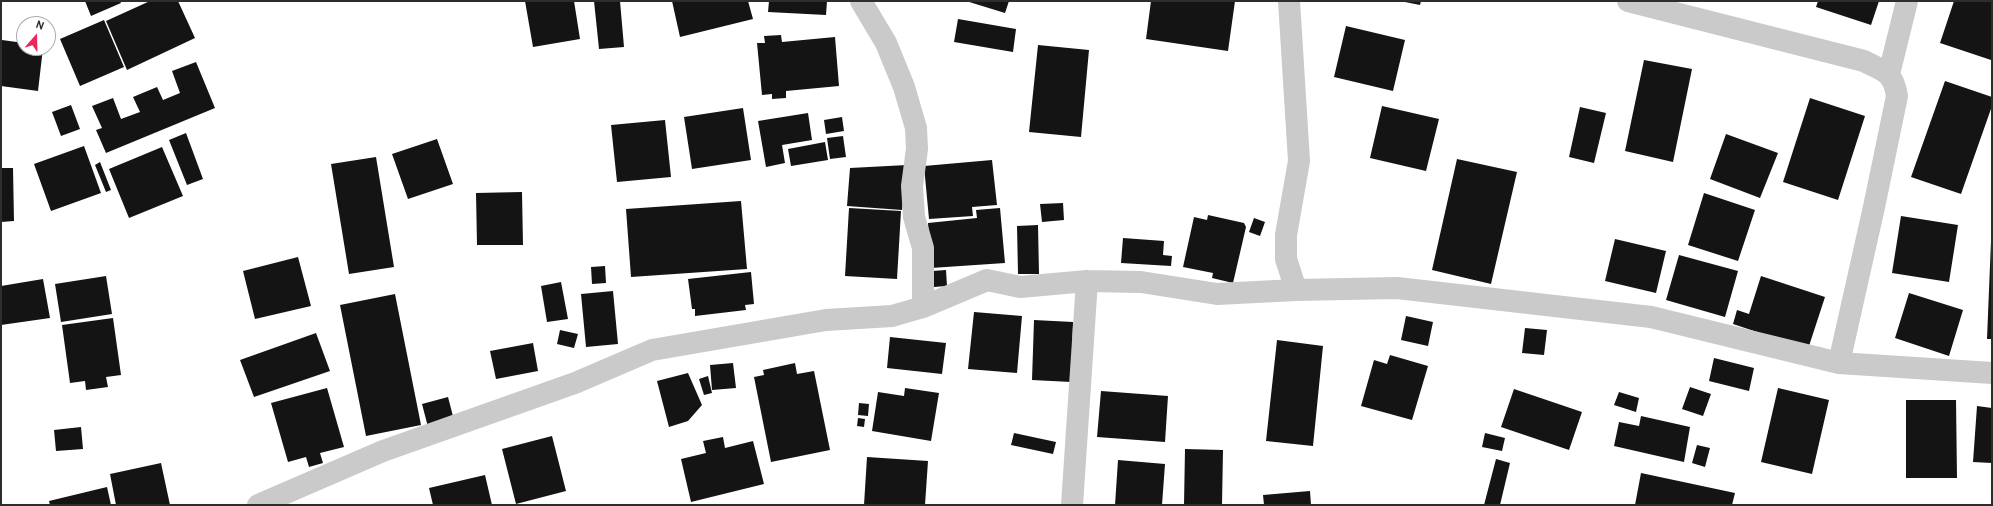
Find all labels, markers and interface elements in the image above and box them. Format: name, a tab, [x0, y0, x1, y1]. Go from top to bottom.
north arrow	[16, 16, 56, 56]
text: N	[34, 18, 46, 34]

